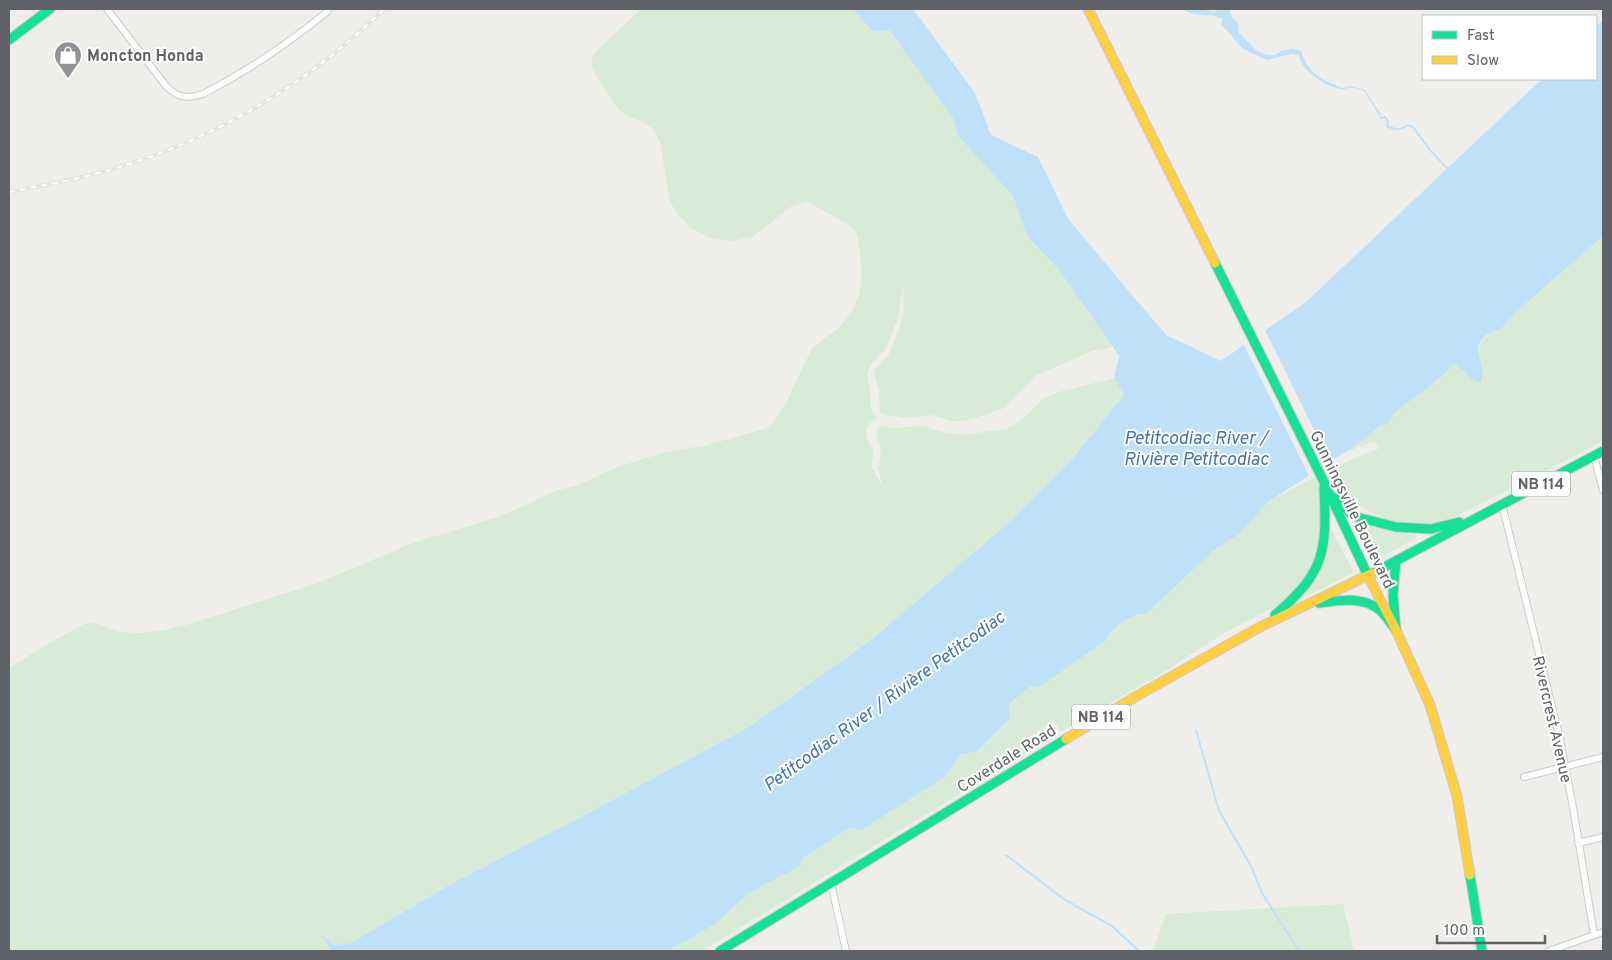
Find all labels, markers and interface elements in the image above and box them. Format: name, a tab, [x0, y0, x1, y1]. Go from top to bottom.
legend	[1422, 15, 1597, 80]
text: Fast	[1467, 27, 1495, 46]
shop icon: Moncton Honda	[53, 40, 83, 79]
place label: Moncton Honda	[87, 47, 204, 67]
text: Slow	[1467, 52, 1499, 71]
water label: Petitcodiac River / Rivière Petitcodiac	[1124, 428, 1270, 472]
street label: Gunningsville Boulevard	[1304, 428, 1398, 592]
road number: NB 114	[1512, 472, 1570, 496]
water label: Petitcodiac River / Rivière Petitcodiac	[760, 607, 1010, 798]
street label: Rivercrest Avenue	[1527, 654, 1575, 785]
road number: NB 114	[1072, 704, 1130, 730]
street label: Coverdale Road	[954, 721, 1060, 798]
scale bar	[1437, 912, 1544, 944]
text: 100 m	[1444, 922, 1485, 941]

